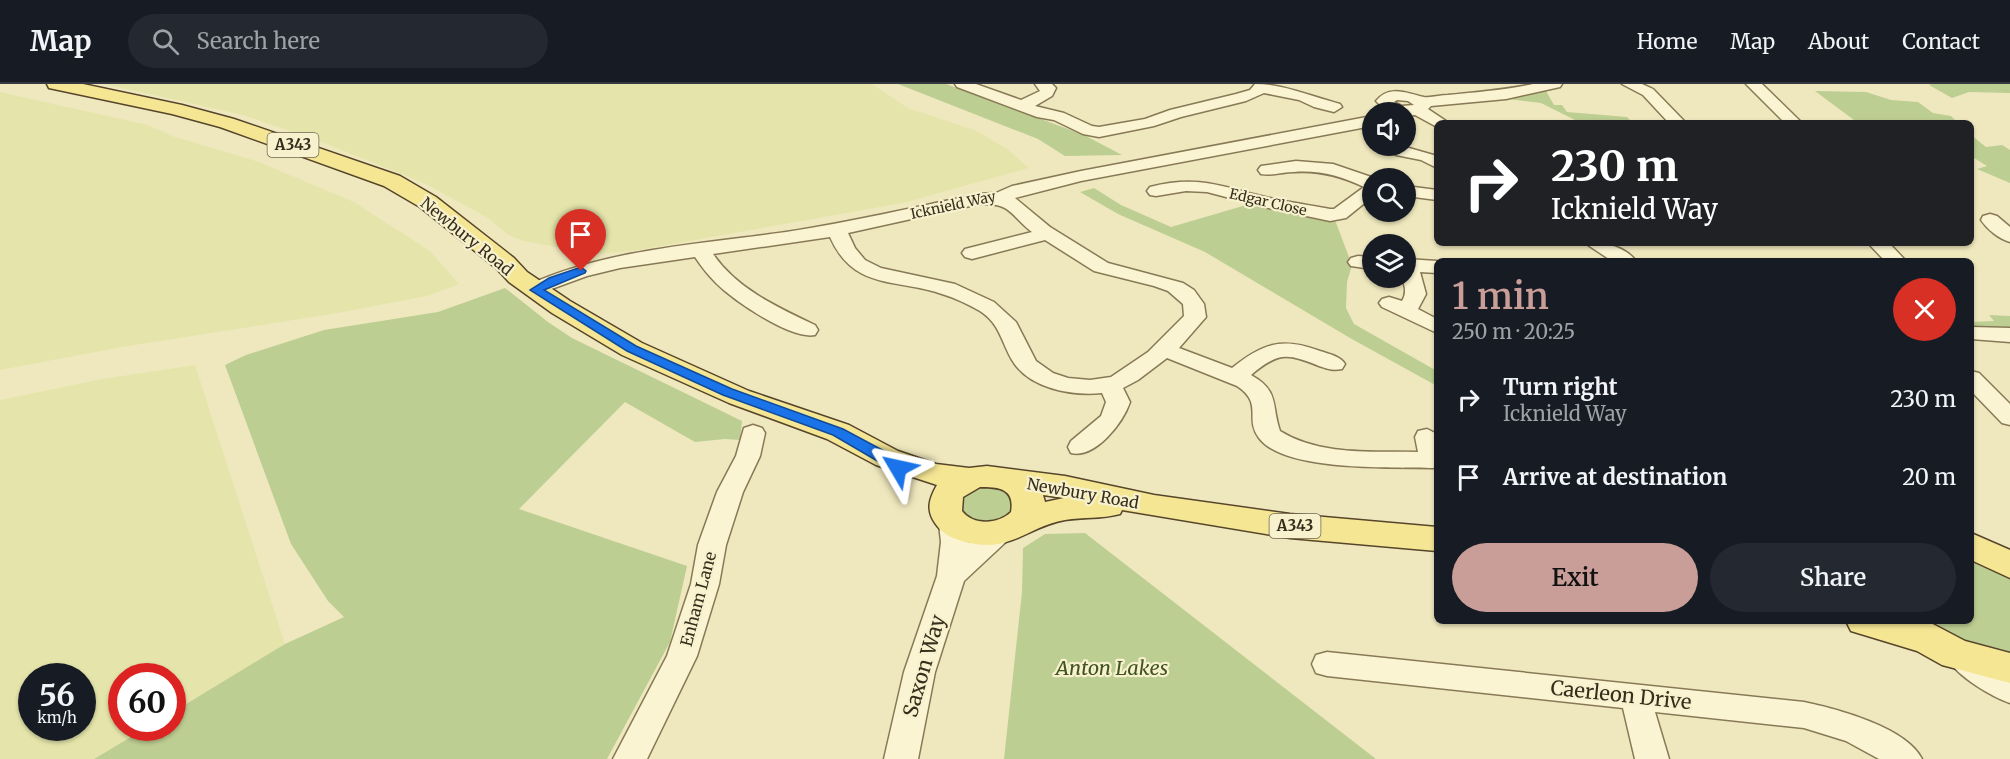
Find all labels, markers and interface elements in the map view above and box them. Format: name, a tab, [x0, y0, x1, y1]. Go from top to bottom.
search box	[128, 14, 548, 68]
text: Map	[30, 23, 92, 59]
icon: search	[149, 25, 182, 58]
text: Search here	[197, 27, 320, 55]
text: Home	[1637, 28, 1697, 55]
text: Map	[1730, 28, 1775, 55]
text: About	[1808, 28, 1869, 55]
text: Contact	[1902, 28, 1980, 55]
map controls	[1362, 102, 1416, 288]
button: sound	[1362, 102, 1416, 156]
road number: A343	[268, 133, 318, 157]
text: 230 m	[1551, 140, 1678, 192]
icon: right	[1452, 144, 1530, 222]
button: search	[1362, 168, 1416, 222]
street label: Edgar Close	[1228, 184, 1308, 220]
street label: Icknield Way	[909, 187, 998, 223]
text: Icknield Way	[1551, 192, 1718, 226]
street label: Newbury Road	[417, 193, 518, 280]
pin	[555, 209, 606, 271]
icon: arrive	[564, 218, 597, 251]
button: layers	[1362, 234, 1416, 288]
text: 1 min	[1452, 274, 1549, 319]
button: close	[1893, 278, 1956, 341]
text: 250 m · 20:25	[1452, 319, 1575, 344]
text: Turn right	[1503, 373, 1617, 401]
icon: right	[1452, 383, 1485, 416]
text: 230 m	[1890, 385, 1956, 413]
text: Icknield Way	[1503, 401, 1627, 426]
position arrow	[866, 436, 930, 500]
icon: arrive	[1452, 461, 1485, 494]
text: Arrive at destination	[1503, 463, 1727, 491]
text: 20 m	[1902, 463, 1956, 491]
street label: Newbury Road	[1026, 473, 1141, 513]
road number: A343	[1270, 514, 1320, 538]
button: Exit	[1452, 543, 1698, 612]
button: Share	[1710, 543, 1956, 612]
street label: Enham Lane	[676, 549, 720, 649]
street label: Saxon Way	[897, 611, 950, 720]
park label: Anton Lakes	[1054, 655, 1168, 680]
speed limit sign: 60	[108, 663, 186, 741]
street label: Caerleon Drive	[1549, 675, 1693, 714]
text: 56	[39, 676, 75, 714]
text: km/h	[37, 708, 77, 727]

